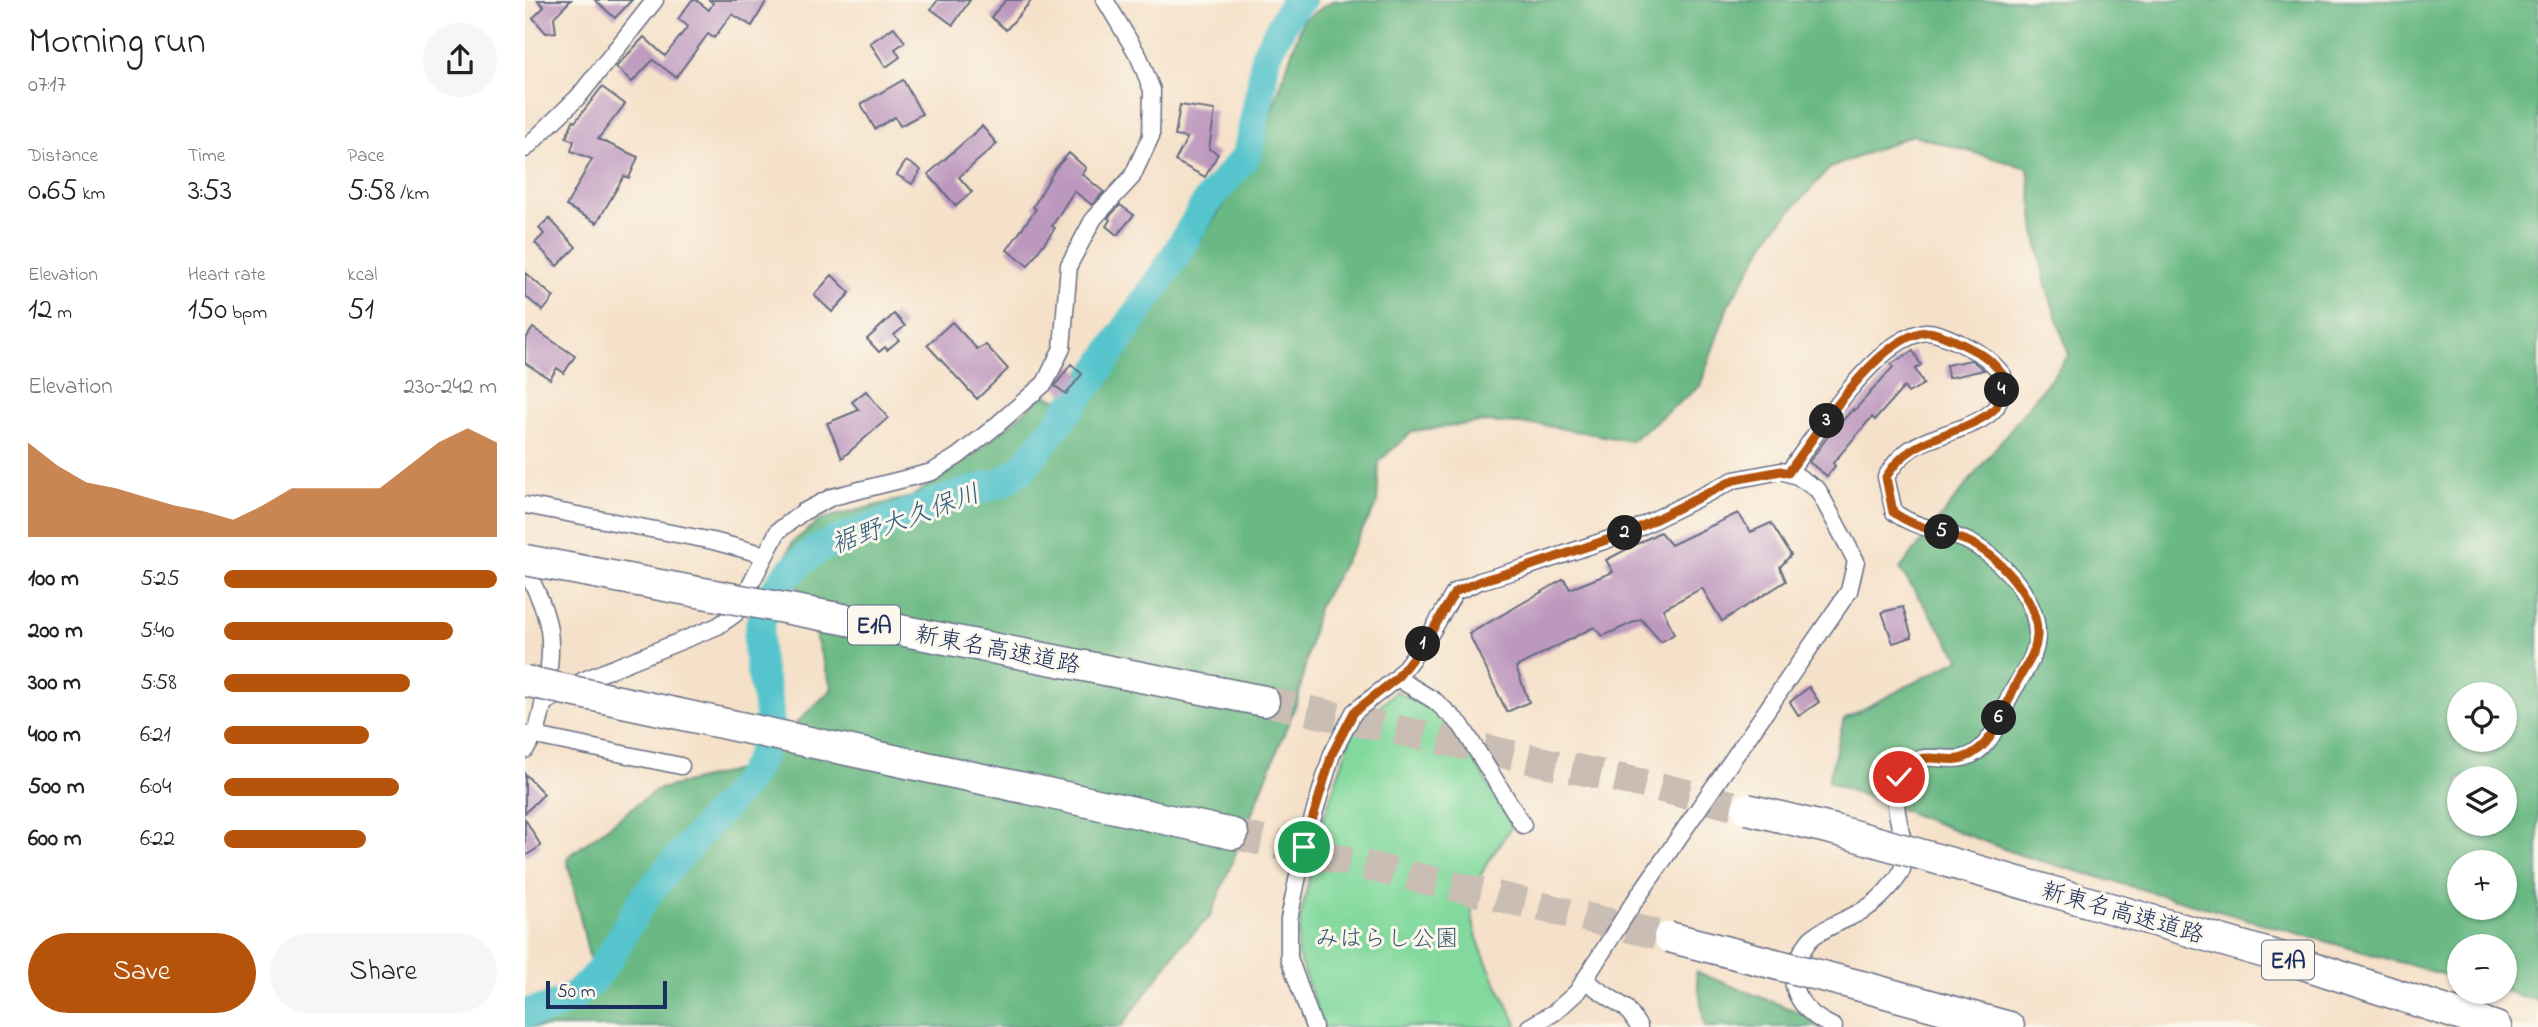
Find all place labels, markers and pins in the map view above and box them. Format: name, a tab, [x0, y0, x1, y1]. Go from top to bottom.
pin: 4	[1985, 372, 2019, 408]
pin: 3	[1809, 404, 1845, 438]
pin: 5	[1925, 514, 1959, 550]
pin: 2	[1607, 516, 1643, 550]
pin: 1	[1405, 626, 1441, 662]
pin: 6	[1981, 700, 2017, 736]
pin	[1869, 747, 1929, 807]
pin	[1274, 817, 1334, 877]

